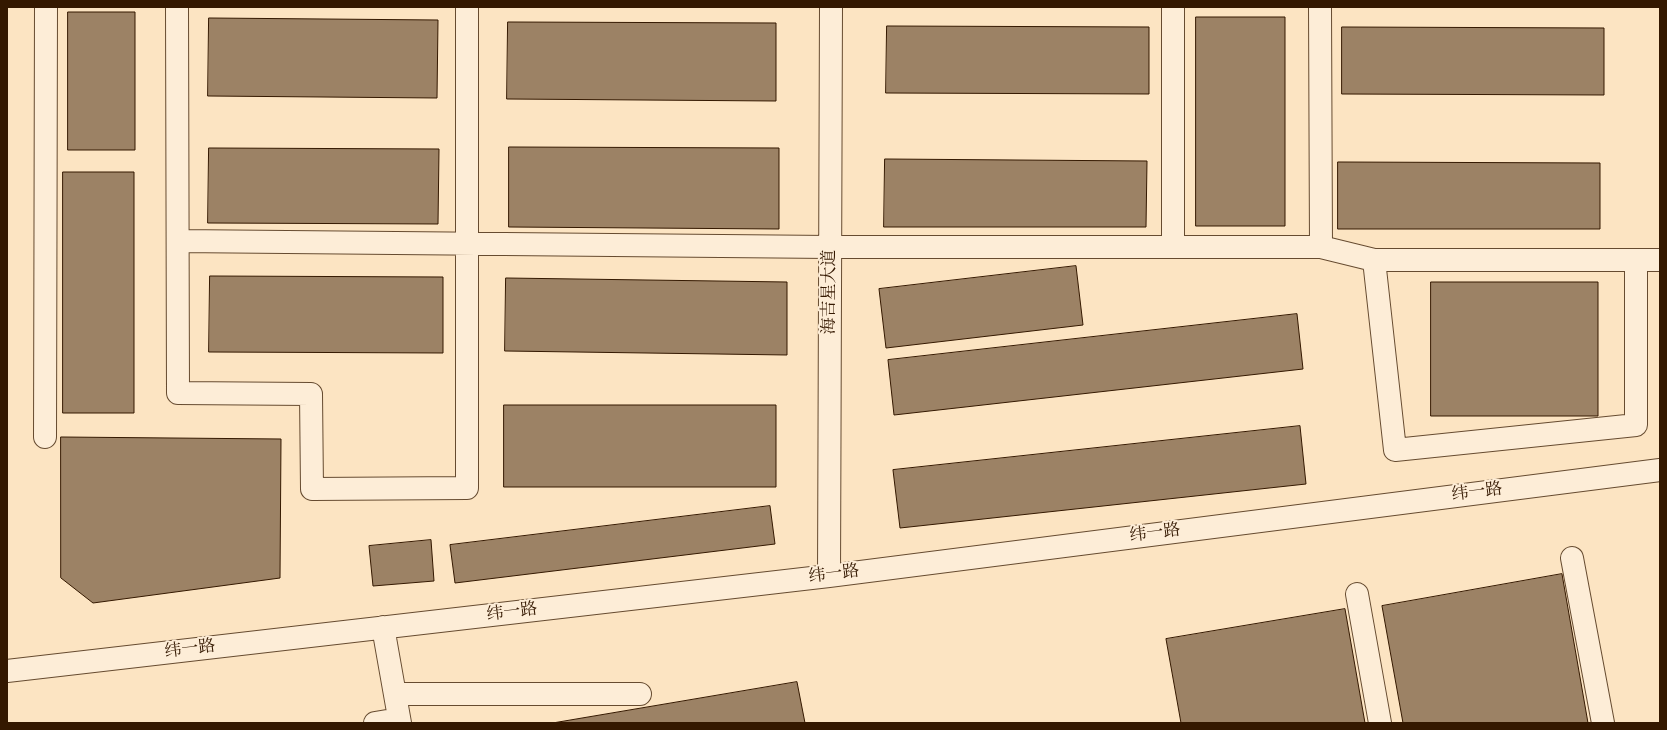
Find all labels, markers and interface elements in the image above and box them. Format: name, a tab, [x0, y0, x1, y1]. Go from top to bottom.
street label: 海吉星大道	[820, 250, 840, 334]
street label: 纬一路	[1450, 480, 1504, 506]
street label: 纬一路	[1128, 521, 1182, 547]
street label: 纬一路	[807, 562, 861, 588]
street label: 纬一路	[485, 600, 539, 626]
street label: 纬一路	[163, 637, 217, 663]

